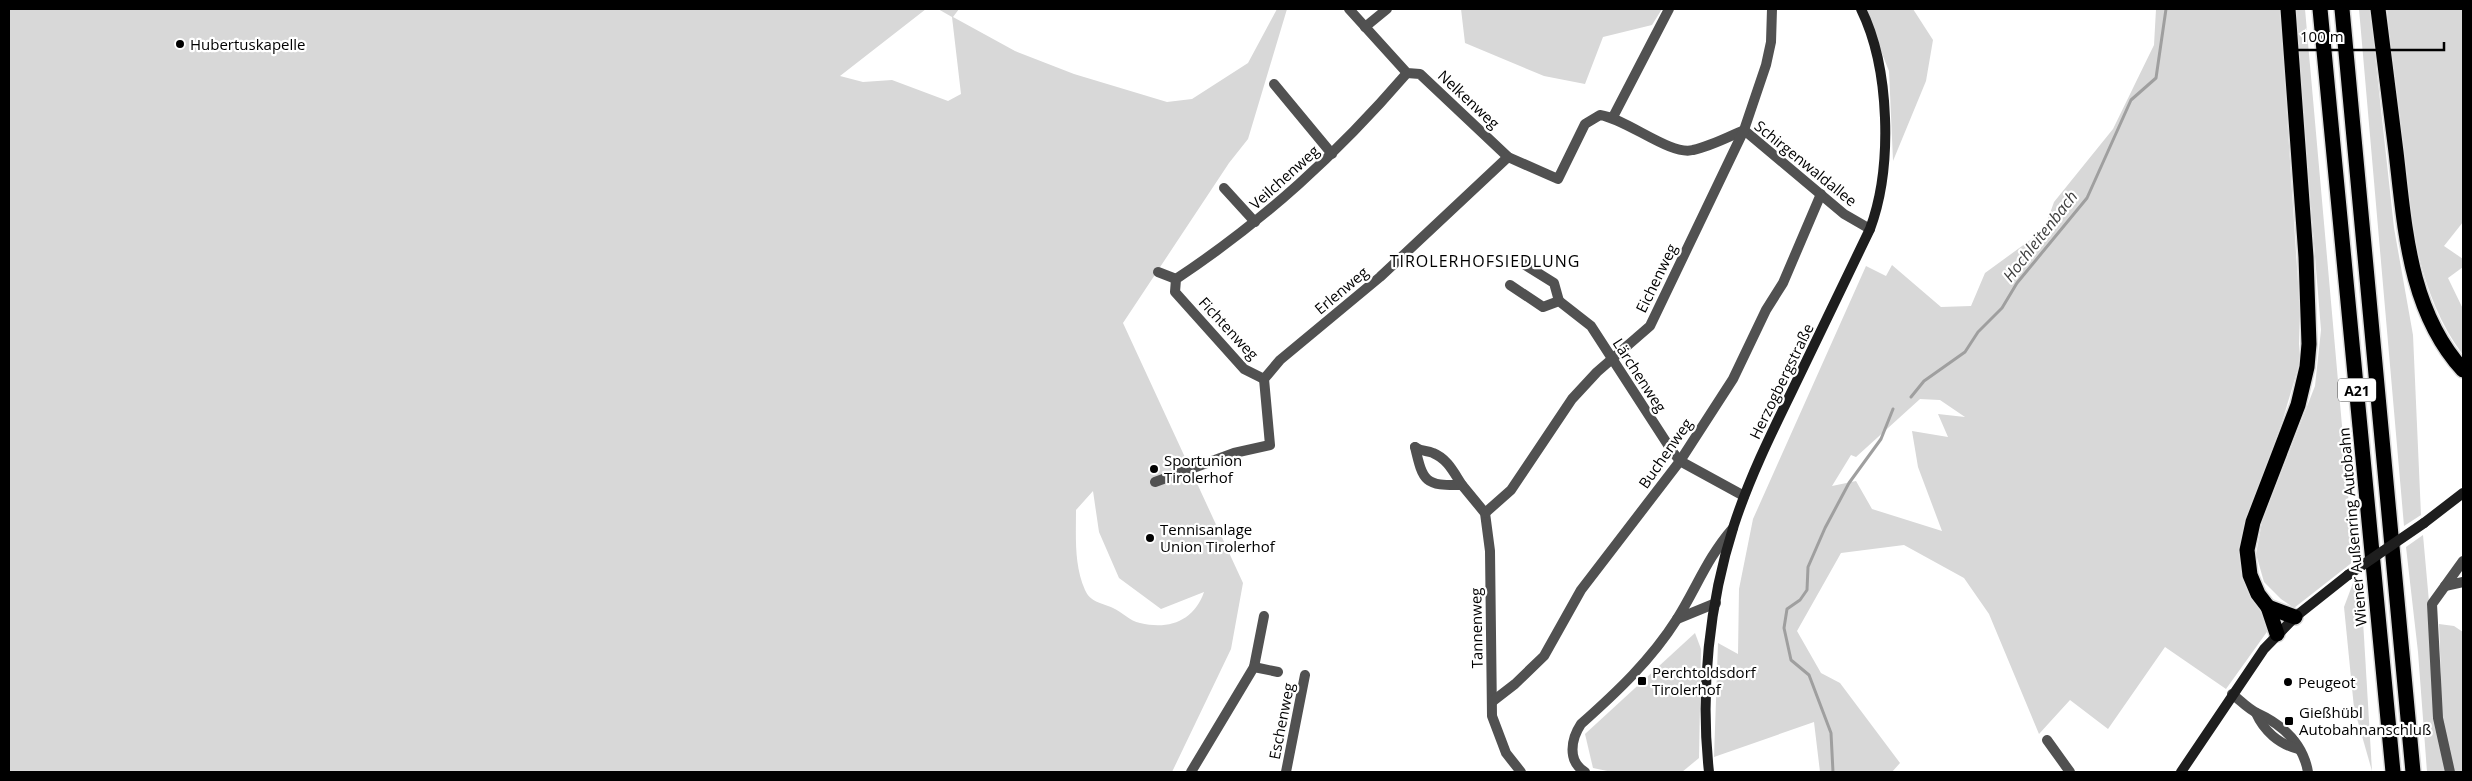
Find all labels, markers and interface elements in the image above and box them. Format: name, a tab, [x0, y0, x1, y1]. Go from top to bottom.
scale bar	[2292, 20, 2444, 52]
text: 100 m	[2300, 26, 2344, 46]
place label: Hubertuskapelle	[190, 34, 306, 54]
marker: Hubertuskapelle	[174, 38, 186, 50]
street label: Nelkenweg	[1434, 65, 1504, 133]
street label: Schirgenwaldallee	[1751, 116, 1861, 210]
street label: Veilchenweg	[1245, 140, 1323, 214]
water label: Hochleitenbach	[1998, 186, 2082, 286]
street label: Eichenweg	[1631, 240, 1681, 316]
district label: TIROLERHOFSIEDLUNG	[1390, 250, 1580, 272]
street label: Erlenweg	[1310, 262, 1372, 318]
street label: Fichtenweg	[1195, 292, 1263, 364]
street label: Herzogbergstraße	[1744, 320, 1818, 442]
street label: Lärchenweg	[1609, 334, 1671, 416]
road number: A21	[2338, 378, 2376, 402]
street label: Buchenweg	[1634, 414, 1696, 492]
street label: Wiener Außenring Autobahn	[2333, 427, 2371, 627]
place label: Sportunion Tirolerhof	[1164, 450, 1242, 487]
marker: Sportunion Tirolerhof	[1148, 463, 1160, 475]
place label: Tennisanlage Union Tirolerhof	[1160, 519, 1276, 556]
marker: Tennisanlage Union Tirolerhof	[1144, 532, 1156, 544]
street label: Tannenweg	[1465, 587, 1487, 669]
place label: Perchtoldsdorf Tirolerhof	[1652, 662, 1757, 699]
place label: Peugeot	[2298, 672, 2356, 692]
marker: Perchtoldsdorf Tirolerhof	[1636, 675, 1648, 687]
marker: Peugeot	[2282, 676, 2294, 688]
street label: Eschenweg	[1264, 681, 1298, 761]
place label: Gießhübl Autobahnanschluß	[2299, 702, 2431, 739]
marker: Gießhübl Autobahnanschluß	[2283, 715, 2295, 727]

